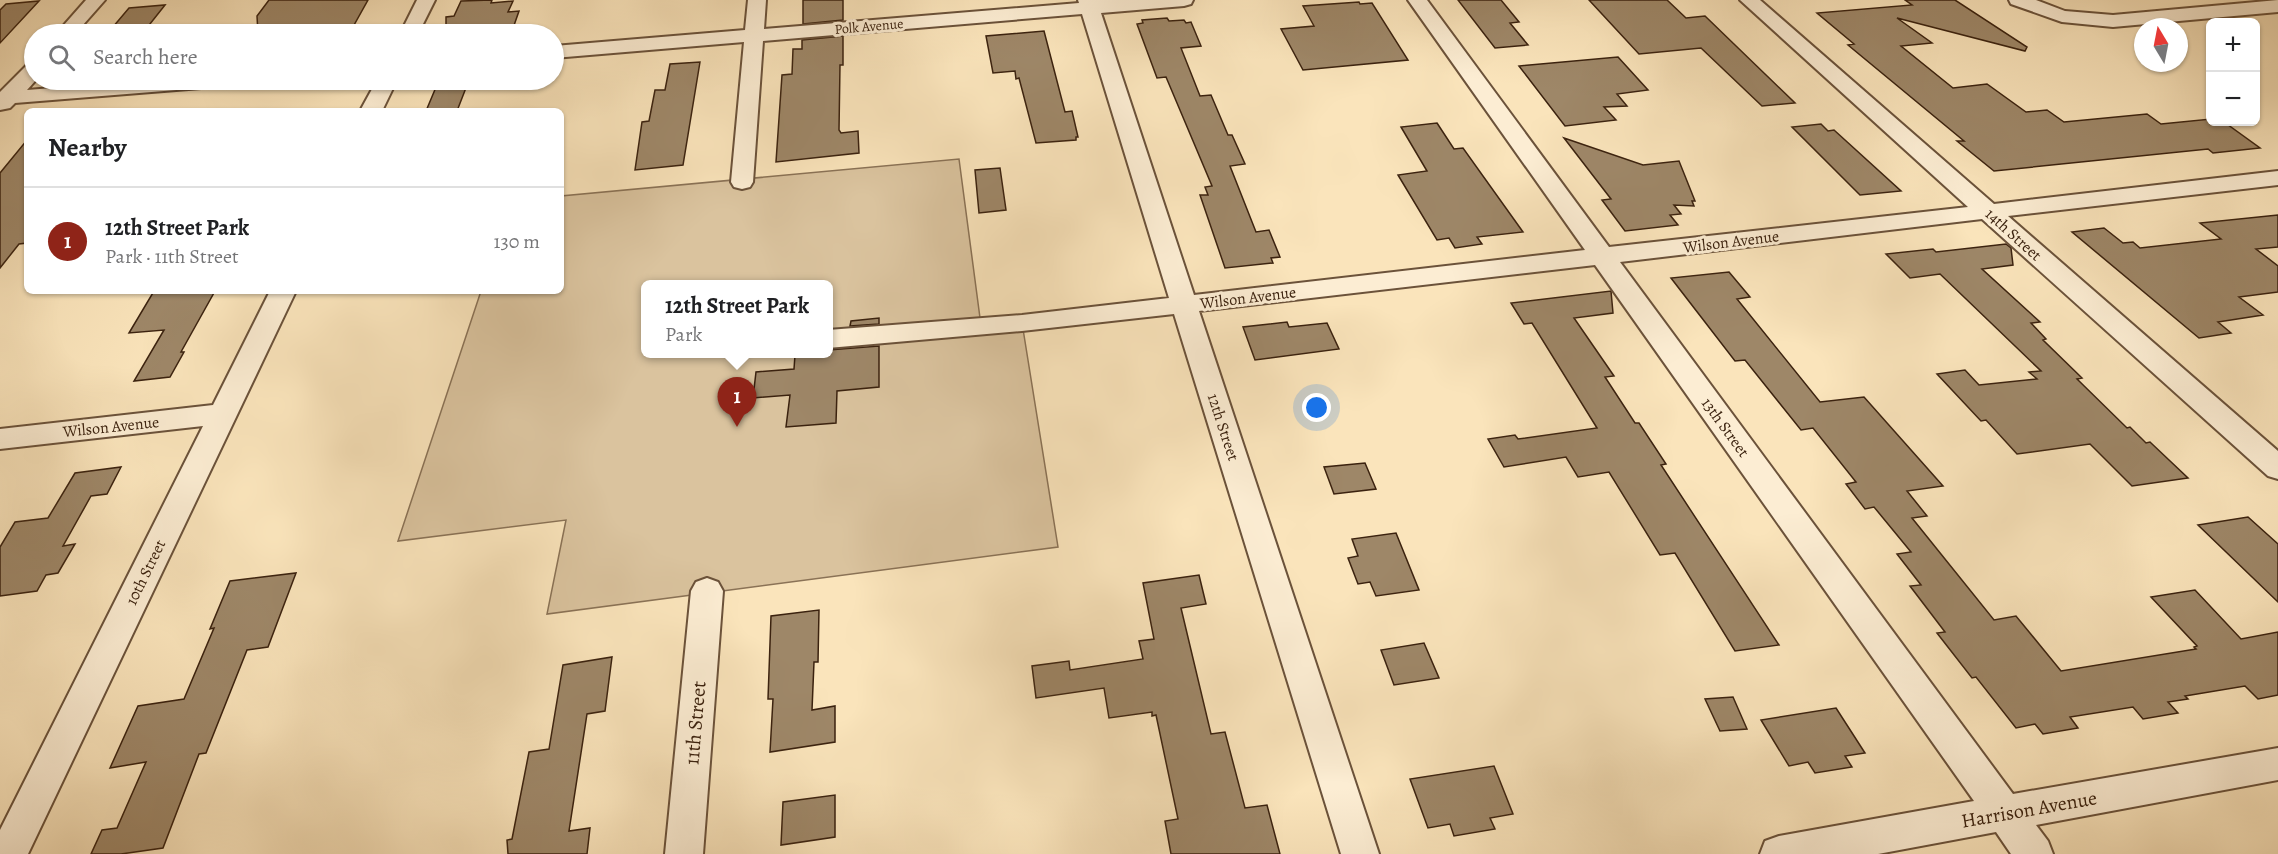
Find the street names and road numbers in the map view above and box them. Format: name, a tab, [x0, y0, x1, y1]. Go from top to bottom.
street label: Polk Avenue	[834, 14, 904, 39]
street label: 14th Street	[1980, 203, 2046, 266]
street label: Wilson Avenue	[1681, 225, 1780, 259]
street label: Wilson Avenue	[1198, 281, 1297, 315]
street label: 12th Street	[1202, 391, 1244, 464]
street label: 13th Street	[1696, 393, 1754, 462]
street label: Wilson Avenue	[61, 411, 160, 443]
street label: 10th Street	[121, 536, 171, 609]
street label: 11th Street	[678, 680, 713, 766]
street label: Harrison Avenue	[1959, 784, 2099, 835]

